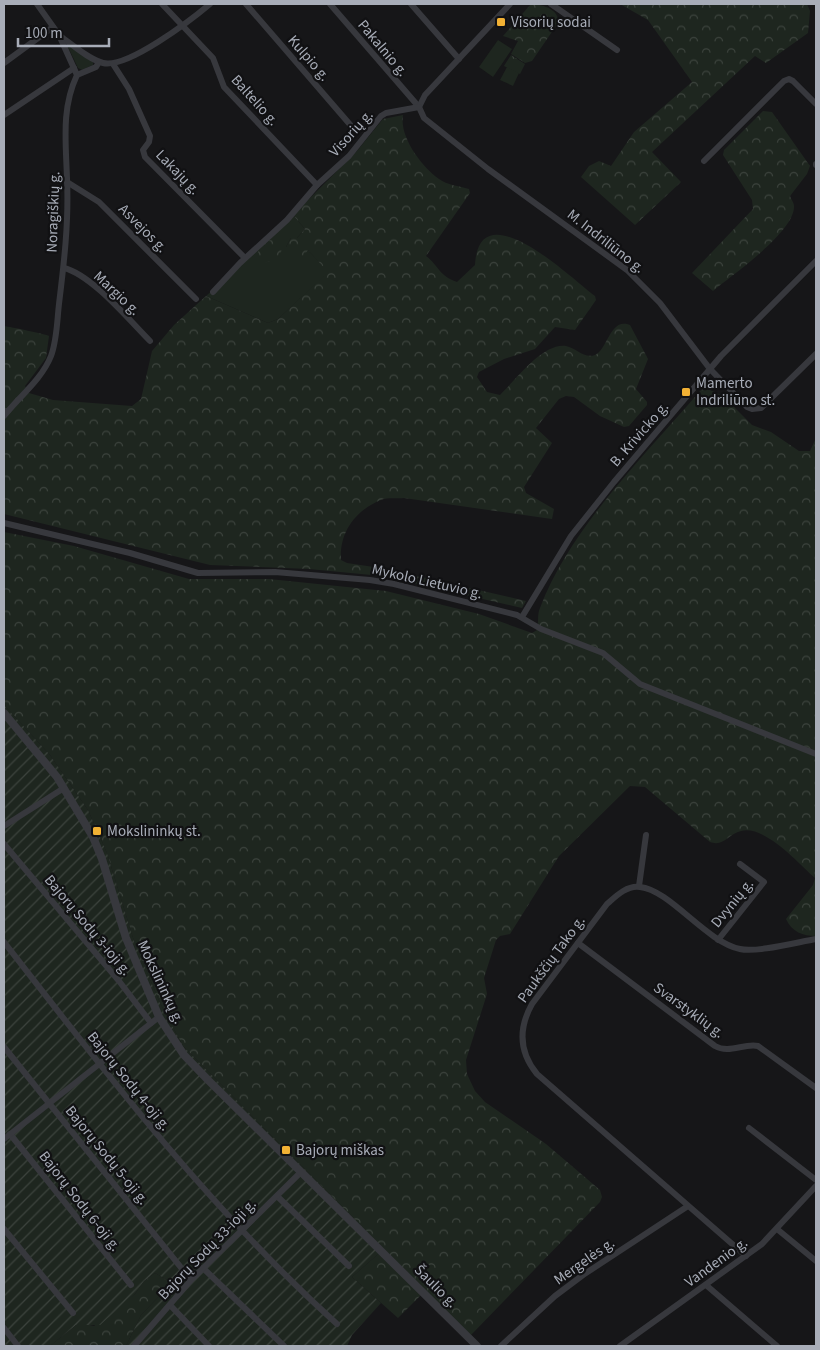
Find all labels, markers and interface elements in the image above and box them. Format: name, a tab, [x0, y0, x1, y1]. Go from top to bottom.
place label: Visorių sodai	[511, 12, 591, 33]
scale bar	[18, 15, 109, 47]
street label: Pakalnio g.	[353, 15, 413, 81]
marker: Visorių sodai	[495, 16, 507, 28]
text: 100 m	[25, 23, 63, 44]
street label: Kulpio g.	[283, 31, 335, 86]
street label: Baltelio g.	[226, 70, 283, 131]
street label: Visorių g.	[324, 105, 378, 162]
street label: Lakajų g.	[151, 145, 205, 200]
street label: Noragiškių g.	[42, 171, 65, 253]
street label: Asvejos g.	[113, 199, 172, 258]
street label: M. Indriliūno g.	[562, 204, 649, 278]
street label: Margio g.	[89, 266, 145, 321]
place label: Mamerto Indriliūno st.	[696, 373, 775, 411]
marker: Mamerto Indriliūno st.	[680, 386, 692, 398]
street label: B. Krivicko g.	[605, 397, 674, 471]
street label: Mykolo Lietuvio g.	[370, 559, 484, 604]
place label: Mokslininkų st.	[107, 821, 201, 842]
marker: Mokslininkų st.	[91, 825, 103, 837]
street label: Bajorų Sodų 3-ioji g.	[39, 870, 136, 980]
street label: Dvynių g.	[706, 874, 759, 932]
street label: Paukščių Tako g.	[513, 911, 590, 1007]
street label: Mokslininkų g.	[132, 937, 189, 1027]
street label: Svarstyklių g.	[649, 978, 728, 1043]
street label: Bajorų Sodų 4-oji g.	[82, 1027, 175, 1135]
street label: Bajorų Sodų 5-oji g.	[60, 1101, 153, 1209]
place label: Bajorų miškas	[296, 1140, 384, 1161]
marker: Bajorų miškas	[280, 1144, 292, 1156]
street label: Bajorų Sodų 6-oji g.	[34, 1147, 125, 1256]
street label: Bajorų Sodų 33-ioji g.	[154, 1194, 261, 1305]
street label: Vandenio g.	[680, 1232, 752, 1292]
street label: Mergelės g.	[550, 1233, 619, 1290]
street label: Šaulio g.	[409, 1260, 462, 1313]

